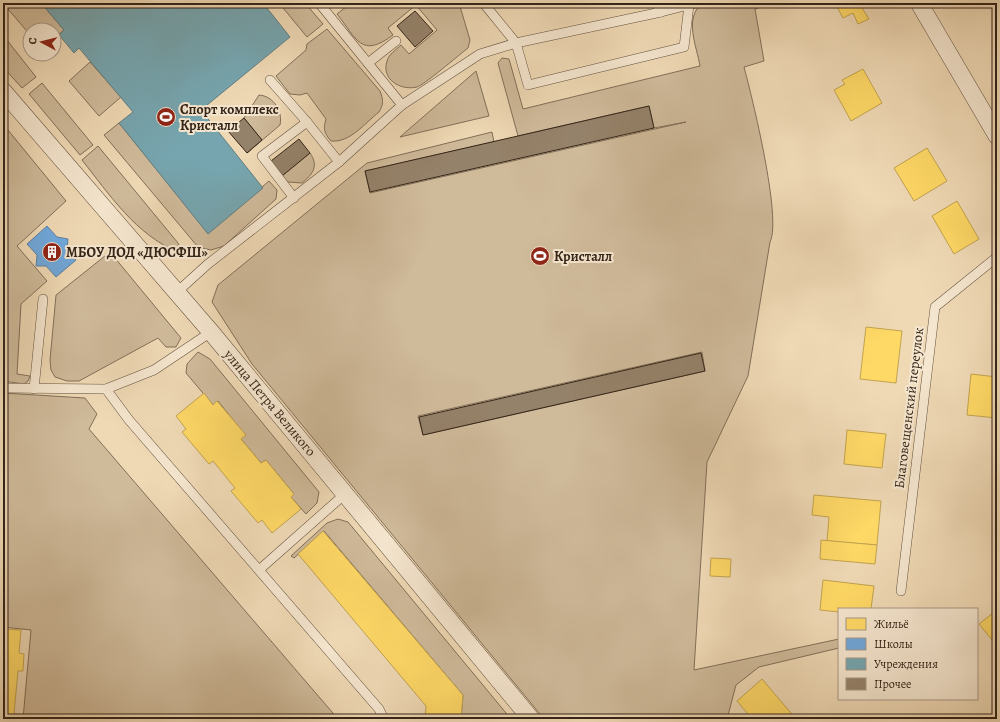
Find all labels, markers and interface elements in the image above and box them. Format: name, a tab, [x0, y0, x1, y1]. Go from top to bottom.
north arrow	[22, 22, 62, 62]
text: С	[25, 36, 40, 45]
place label: Спорт комплекс Кристалл	[180, 100, 279, 135]
sports icon: Спорт комплекс Кристалл	[155, 106, 177, 128]
building icon: МБОУ ДОД «ДЮСФШ»	[41, 241, 63, 263]
place label: МБОУ ДОД «ДЮСФШ»	[66, 243, 208, 262]
sports icon: Кристалл	[529, 245, 551, 267]
place label: Кристалл	[554, 247, 612, 266]
street label: Благовещенский переулок	[890, 326, 928, 490]
street label: улица Петра Великого	[219, 345, 320, 460]
legend	[838, 608, 978, 700]
text: Жильё	[874, 616, 909, 632]
text: Школы	[874, 636, 913, 652]
text: Учреждения	[874, 656, 938, 672]
text: Прочее	[874, 676, 912, 692]

